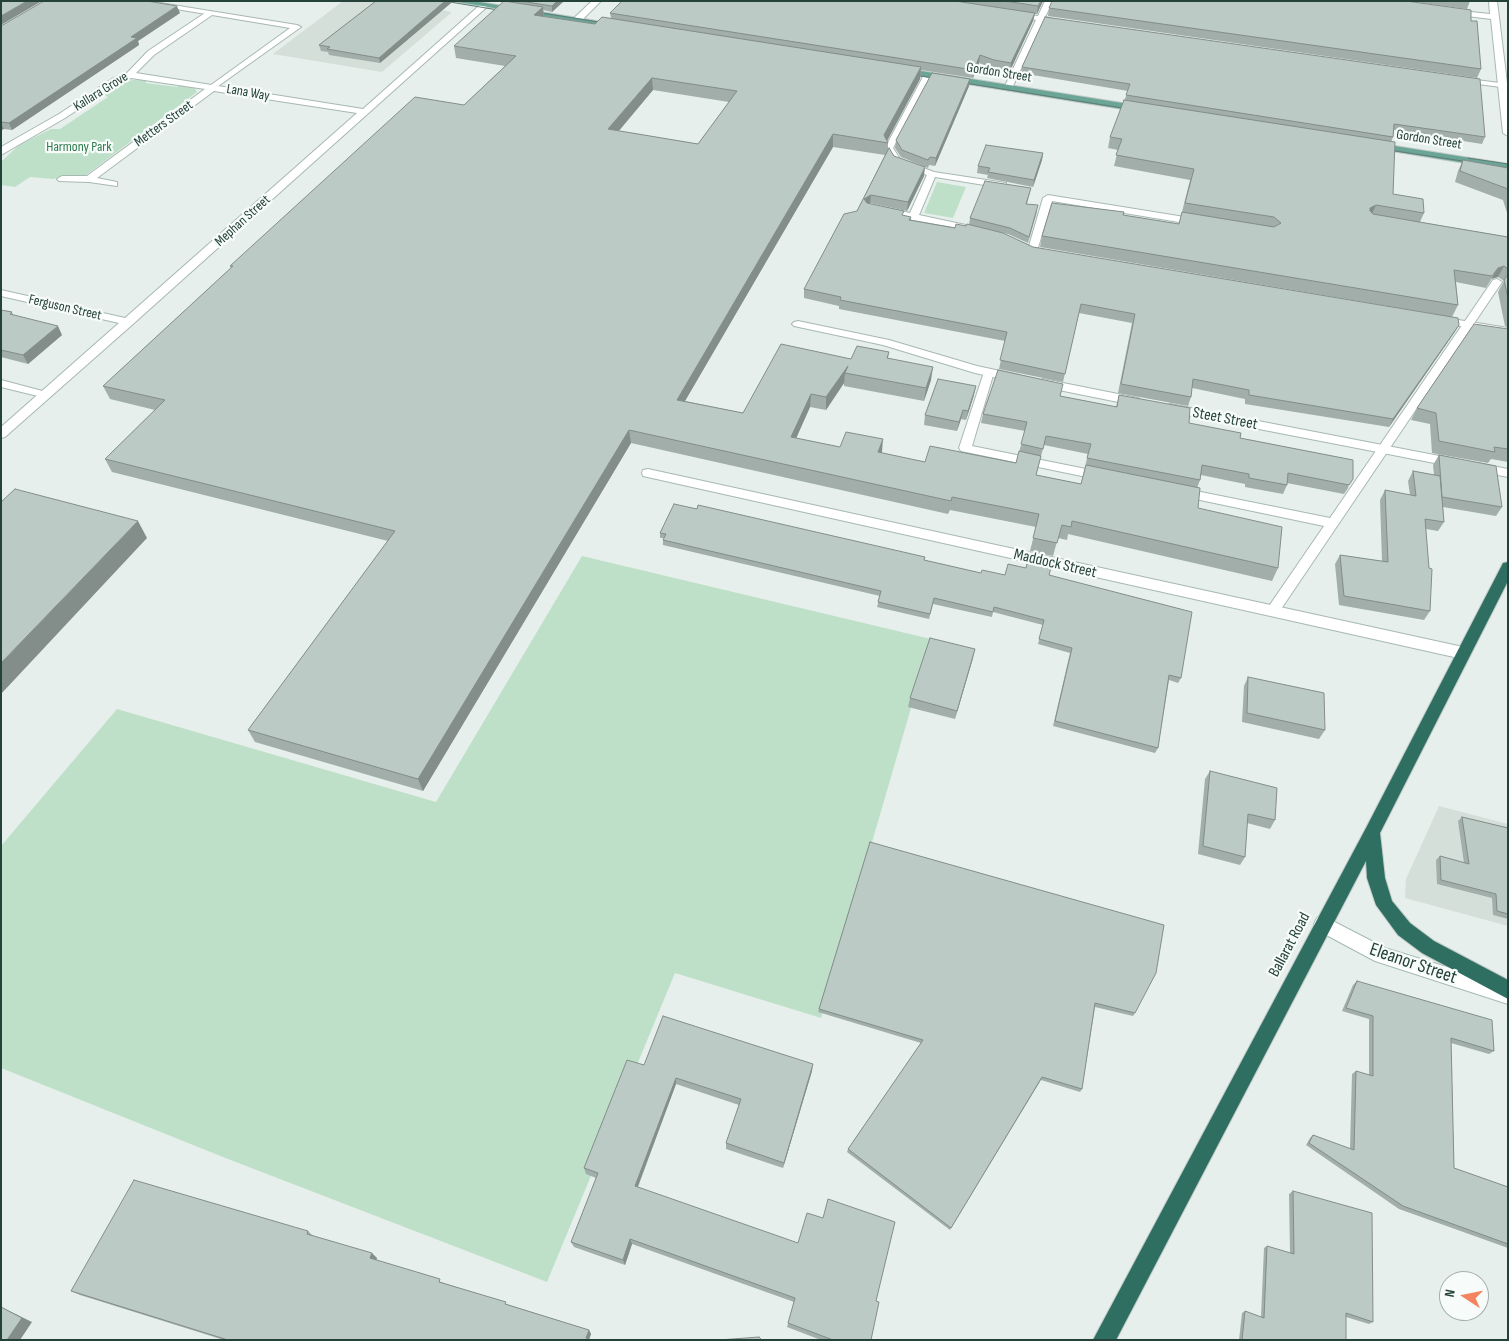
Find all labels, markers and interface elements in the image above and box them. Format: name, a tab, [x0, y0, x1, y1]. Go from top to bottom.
street label: Gordon Street	[965, 60, 1033, 86]
street label: Kallara Grove	[71, 69, 131, 115]
street label: Lana Way	[225, 81, 271, 105]
street label: Metters Street	[131, 97, 197, 151]
street label: Gordon Street	[1395, 127, 1463, 153]
park label: Harmony Park	[46, 139, 112, 155]
street label: Mephan Street	[212, 192, 274, 250]
street label: Ferguson Street	[27, 291, 103, 325]
street label: Steet Street	[1191, 403, 1259, 435]
street label: Maddock Street	[1012, 545, 1098, 583]
street label: Ballarat Road	[1265, 910, 1315, 980]
street label: Eleanor Street	[1366, 938, 1460, 990]
north arrow	[1439, 1271, 1489, 1321]
text: N	[1441, 1288, 1459, 1299]

